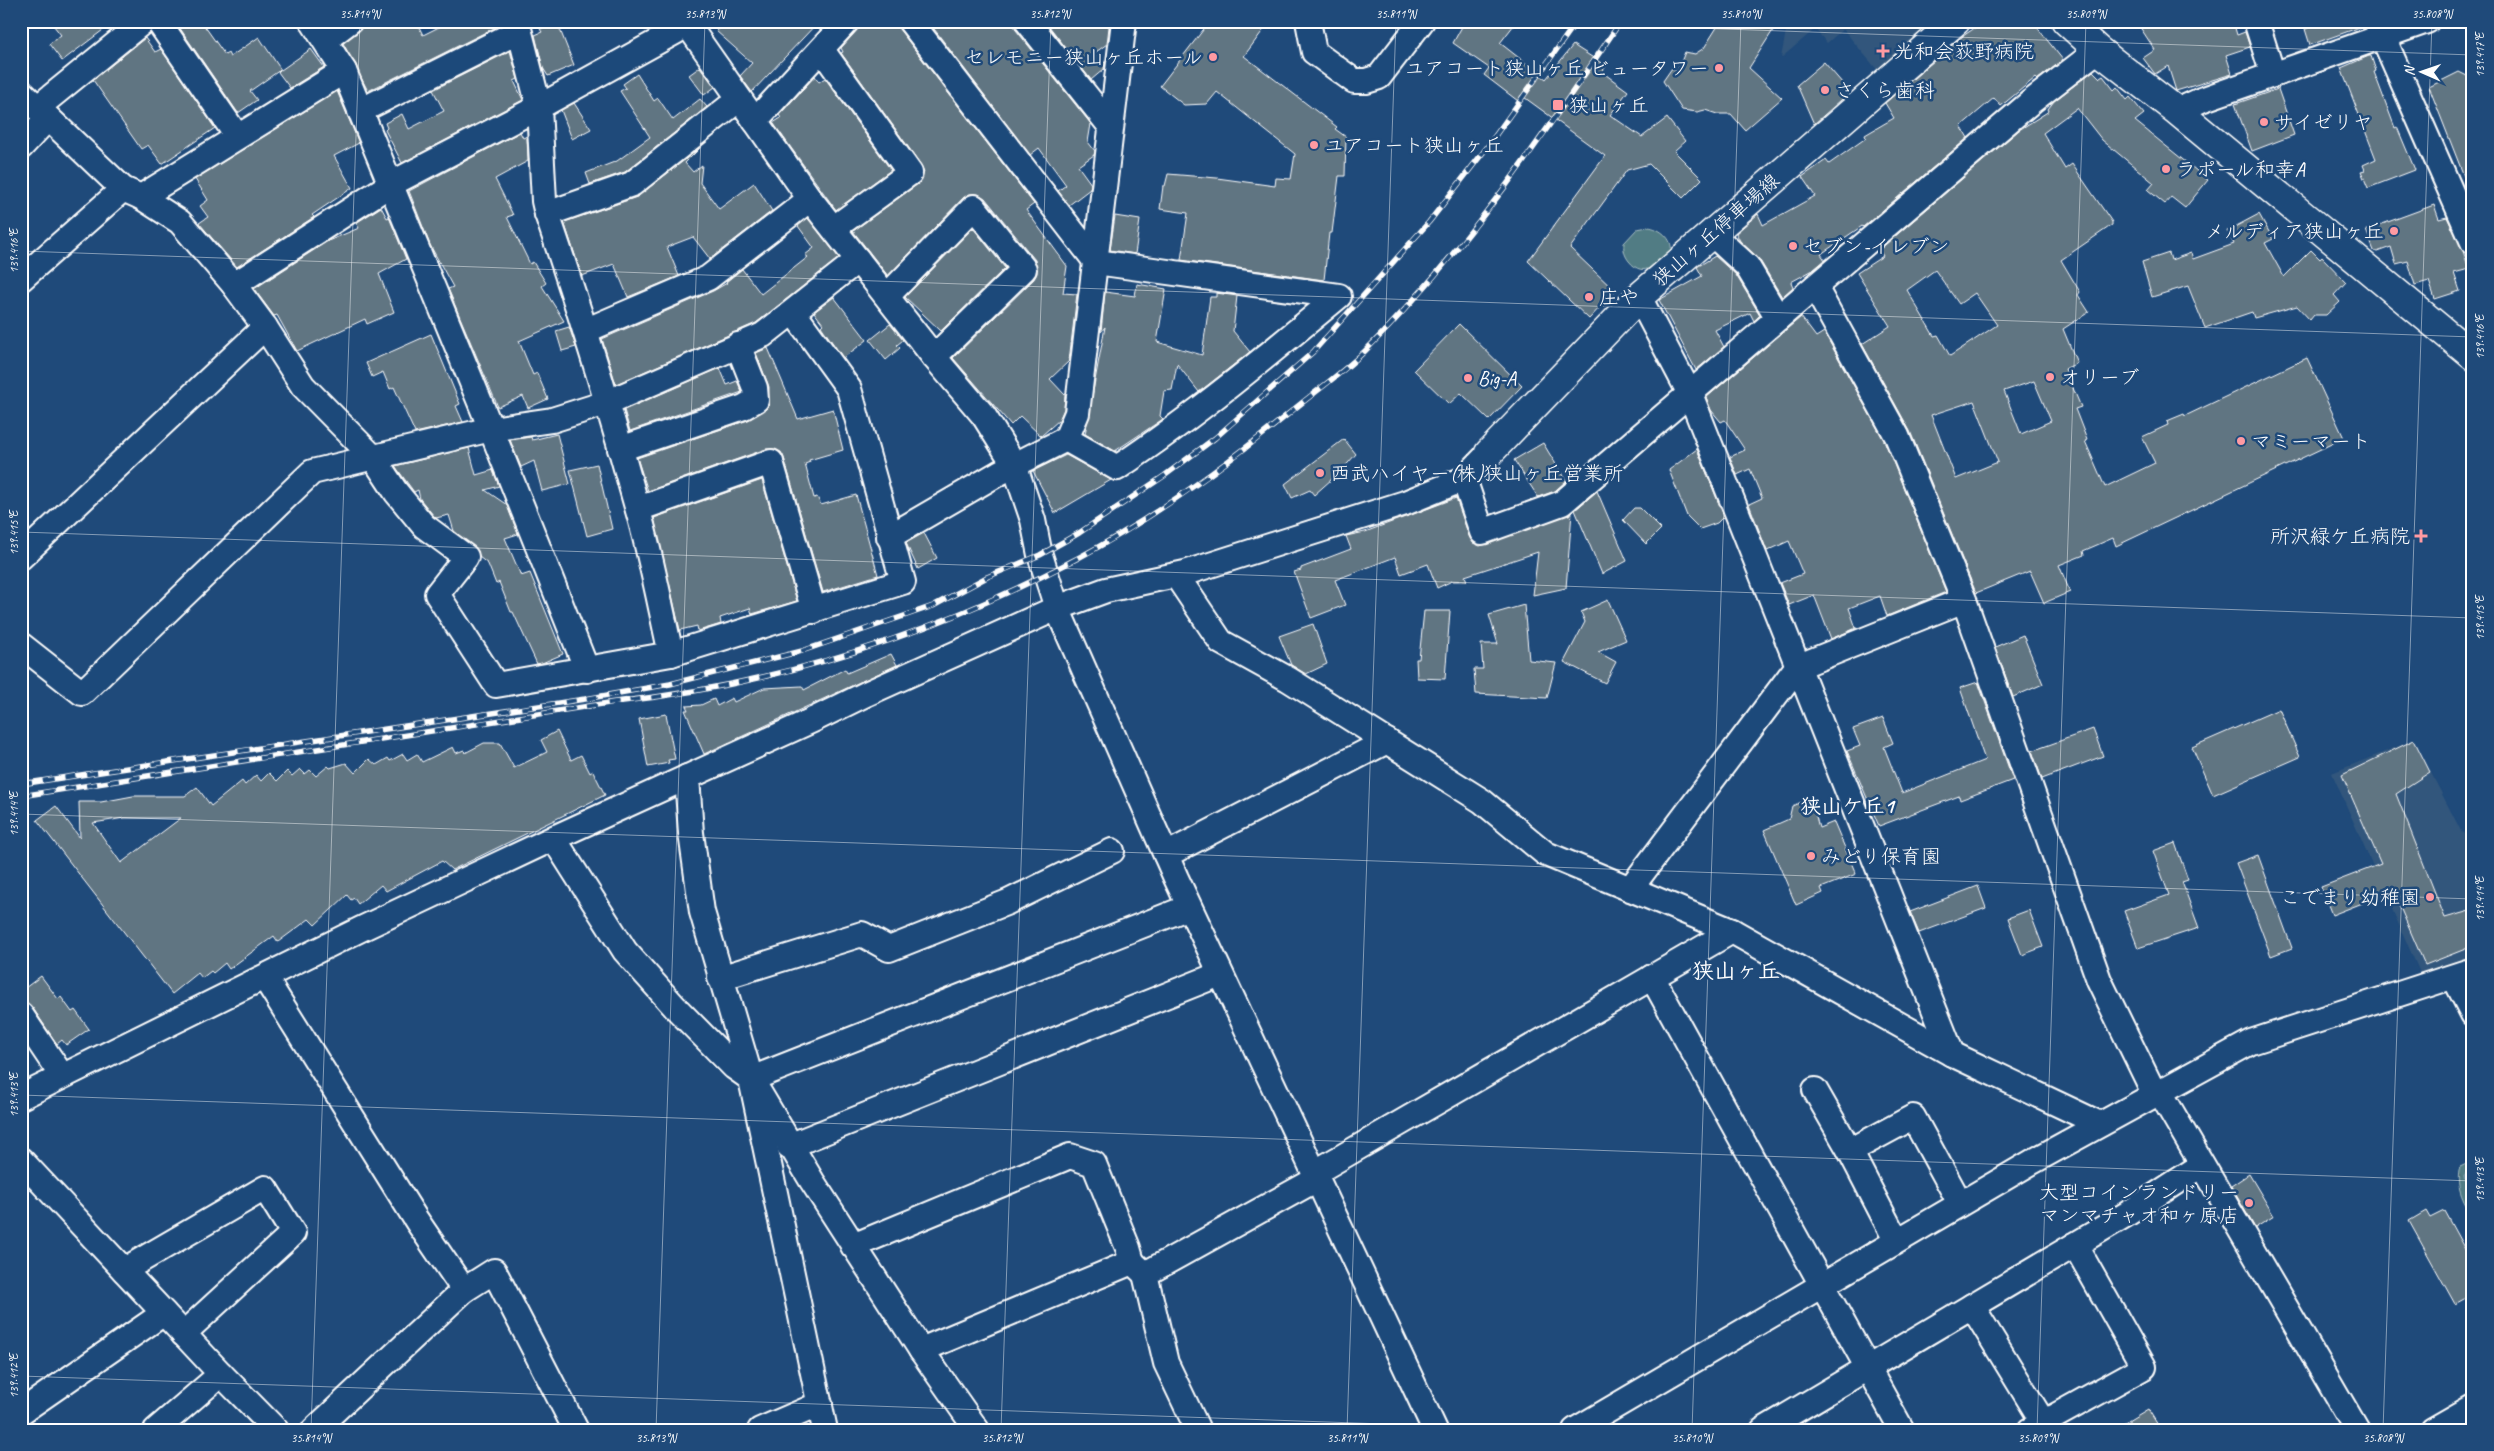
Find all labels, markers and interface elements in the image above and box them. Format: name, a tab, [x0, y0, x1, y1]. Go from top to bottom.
text: 35.814°N	[340, 6, 382, 22]
text: 35.813°N	[685, 6, 727, 22]
text: 35.812°N	[1030, 6, 1072, 22]
text: 35.811°N	[1376, 6, 1418, 22]
text: 35.810°N	[1721, 6, 1763, 22]
text: 35.809°N	[2066, 6, 2108, 22]
text: 35.808°N	[2412, 6, 2454, 22]
text: 139.417°E	[2472, 31, 2488, 77]
place label: 光和会荻野病院	[1894, 39, 2034, 64]
marker: 光和会荻野病院	[1876, 44, 1890, 58]
place label: セレモニー狭山ヶ丘ホール	[965, 45, 1203, 70]
north arrow	[2396, 48, 2446, 98]
marker: セレモニー狭山ヶ丘ホール	[1207, 51, 1219, 63]
place label: ユアコート狭山ヶ丘 ビュータワー	[1405, 56, 1709, 81]
marker: ユアコート狭山ヶ丘 ビュータワー	[1713, 62, 1725, 74]
text: N	[2401, 65, 2418, 76]
place label: さくら歯科	[1835, 78, 1935, 103]
marker: さくら歯科	[1819, 84, 1831, 96]
place label: 狭山ヶ丘	[1569, 93, 1649, 118]
marker: 狭山ヶ丘	[1551, 98, 1565, 112]
place label: サイゼリヤ	[2274, 110, 2373, 135]
marker: サイゼリヤ	[2258, 116, 2270, 128]
place label: ユアコート狭山ヶ丘	[1324, 133, 1504, 158]
marker: ユアコート狭山ヶ丘	[1308, 139, 1320, 151]
place label: ラポール和幸A	[2176, 157, 2306, 182]
marker: ラポール和幸A	[2160, 163, 2172, 175]
street label: 狭山ヶ丘停車場線	[1647, 168, 1785, 292]
place label: メルディア狭山ヶ丘	[2204, 219, 2384, 244]
marker: メルディア狭山ヶ丘	[2388, 225, 2400, 237]
text: 139.416°E	[6, 227, 22, 273]
place label: セブン-イレブン	[1803, 234, 1950, 259]
marker: セブン-イレブン	[1787, 240, 1799, 252]
place label: 庄や	[1599, 285, 1639, 310]
marker: 庄や	[1583, 291, 1595, 303]
text: 139.416°E	[2472, 313, 2488, 359]
place label: オリーブ	[2060, 365, 2139, 390]
place label: Big-A	[1478, 366, 1517, 391]
marker: オリーブ	[2044, 371, 2056, 383]
marker: Big-A	[1462, 372, 1474, 384]
place label: マミーマート	[2251, 429, 2371, 454]
marker: マミーマート	[2235, 435, 2247, 447]
place label: 西武ハイヤー(株)狭山ヶ丘営業所	[1330, 461, 1623, 486]
marker: 西武ハイヤー(株)狭山ヶ丘営業所	[1314, 467, 1326, 479]
text: 139.415°E	[6, 509, 22, 555]
place label: 所沢緑ケ丘病院	[2270, 524, 2410, 549]
marker: 所沢緑ケ丘病院	[2414, 529, 2428, 543]
text: 139.415°E	[2472, 594, 2488, 640]
text: 139.414°E	[6, 790, 22, 836]
district label: 狭山ケ丘1	[1800, 793, 1896, 819]
place label: みどり保育園	[1821, 844, 1941, 869]
marker: みどり保育園	[1805, 850, 1817, 862]
text: 139.414°E	[2472, 875, 2488, 921]
place label: こでまり幼稚園	[2280, 885, 2420, 910]
marker: こでまり幼稚園	[2424, 891, 2436, 903]
district label: 狭山ヶ丘	[1692, 957, 1780, 985]
text: 139.413°E	[6, 1071, 22, 1117]
text: 139.413°E	[2472, 1156, 2488, 1202]
place label: 大型コインランドリー マンマチャオ和ヶ原店	[2039, 1180, 2239, 1228]
marker: 大型コインランドリー マンマチャオ和ヶ原店	[2243, 1197, 2255, 1209]
text: 139.412°E	[6, 1352, 22, 1398]
text: 35.814°N	[291, 1430, 333, 1446]
text: 35.813°N	[636, 1430, 678, 1446]
text: 35.812°N	[982, 1430, 1024, 1446]
text: 35.811°N	[1327, 1430, 1369, 1446]
text: 35.810°N	[1672, 1430, 1714, 1446]
text: 35.809°N	[2018, 1430, 2060, 1446]
text: 35.808°N	[2363, 1430, 2405, 1446]

